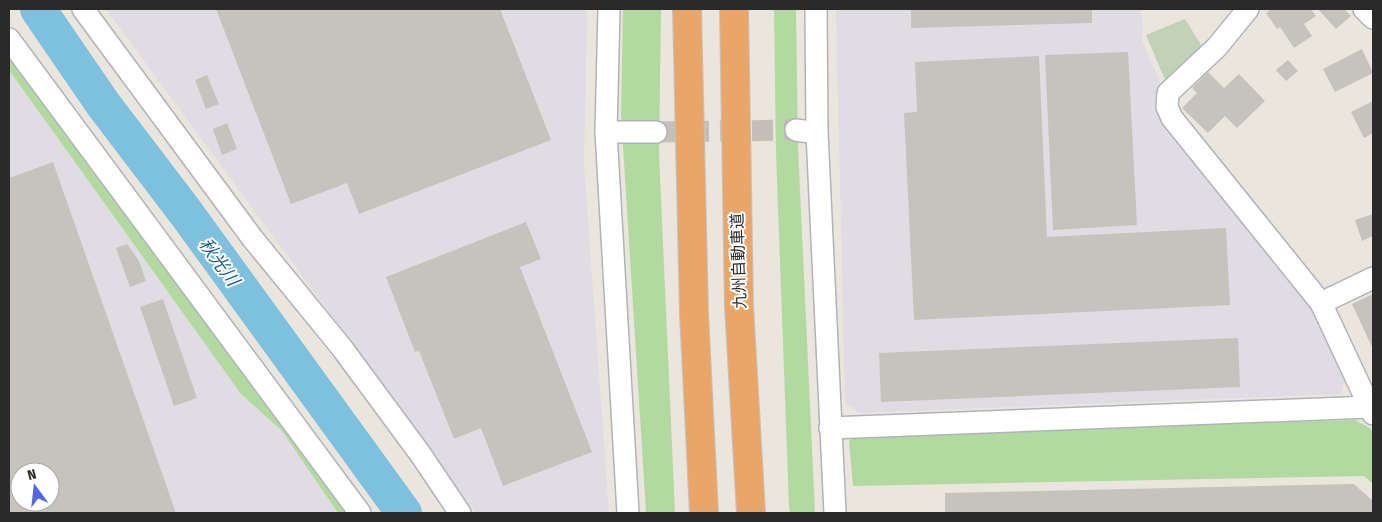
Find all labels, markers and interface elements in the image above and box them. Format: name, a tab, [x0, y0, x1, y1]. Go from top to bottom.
street label: 九州自動車道	[727, 213, 750, 309]
water label: 秋光川	[194, 234, 245, 292]
north arrow	[10, 462, 60, 512]
text: N	[26, 466, 38, 484]

